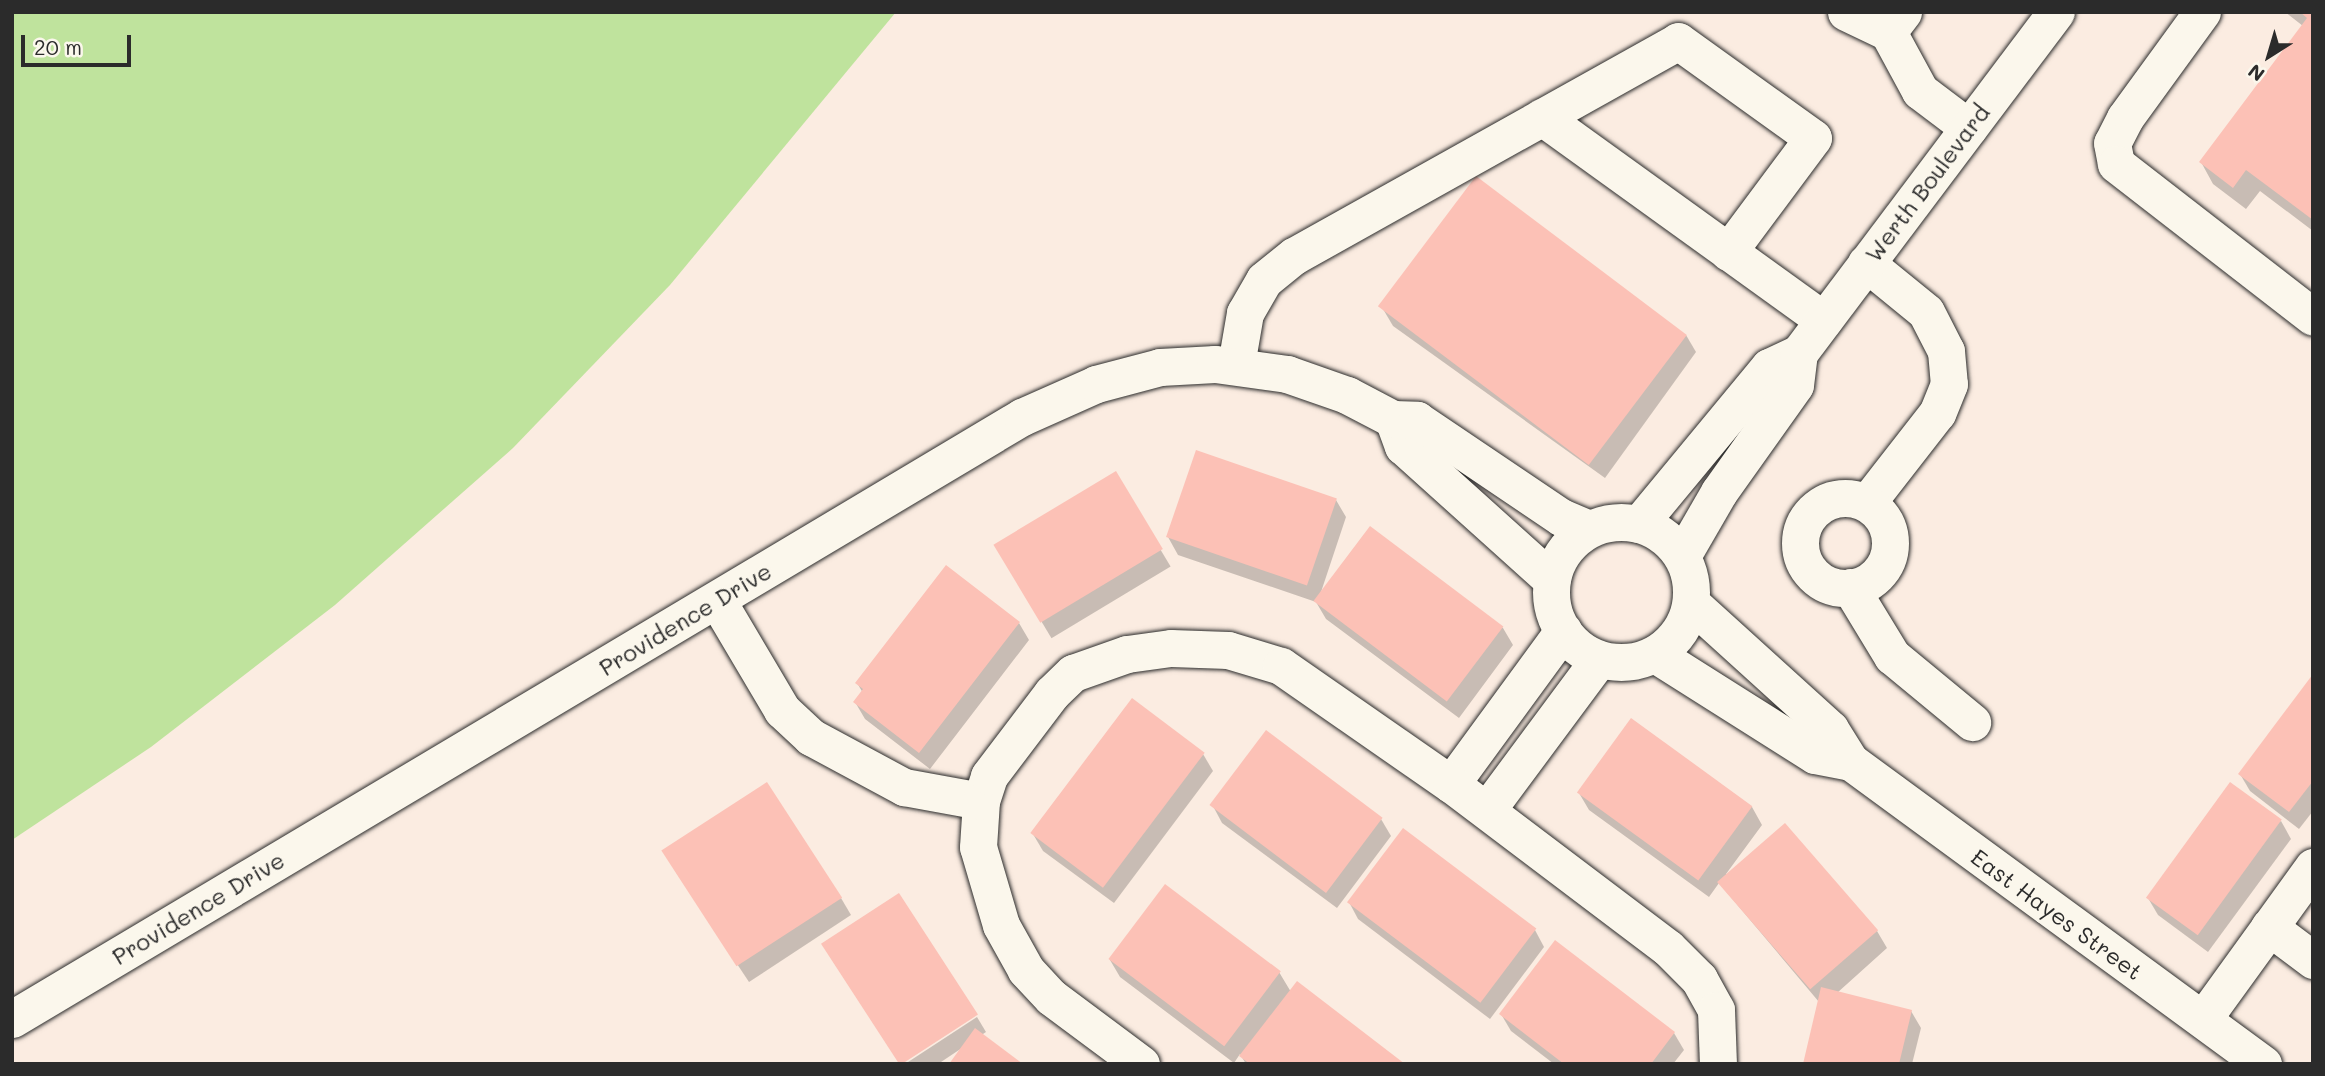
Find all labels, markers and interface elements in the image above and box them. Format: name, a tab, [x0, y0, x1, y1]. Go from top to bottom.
scale bar	[24, 21, 135, 65]
north arrow	[2234, 21, 2304, 91]
text: 20 m	[34, 33, 82, 60]
text: N	[2243, 59, 2269, 87]
street label: Werth Boulevard	[1859, 99, 1995, 267]
street label: Providence Drive	[594, 557, 776, 681]
street label: East Hayes Street	[1966, 843, 2148, 985]
street label: Providence Drive	[107, 846, 289, 970]

